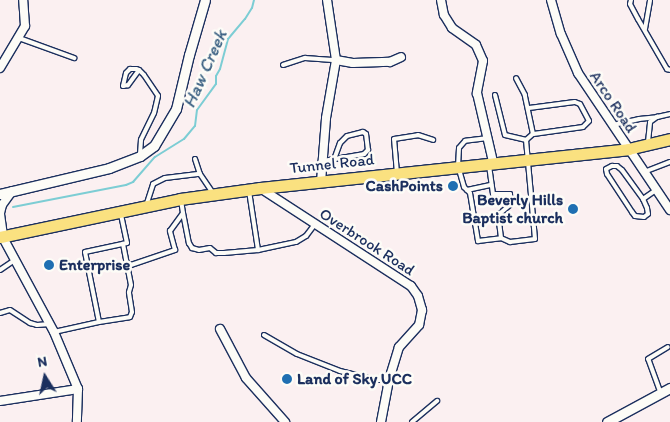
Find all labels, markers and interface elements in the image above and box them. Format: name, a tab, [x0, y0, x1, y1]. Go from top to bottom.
water label: Haw Creek	[178, 27, 232, 111]
street label: Arco Road	[585, 68, 641, 136]
street label: Tunnel Road	[289, 150, 375, 178]
place label: CashPoints	[366, 176, 443, 196]
marker: CashPoints	[447, 180, 459, 192]
place label: Beverly Hills Baptist church	[462, 190, 563, 228]
marker: Beverly Hills Baptist church	[567, 203, 579, 215]
street label: Overbrook Road	[316, 204, 418, 280]
place label: Enterprise	[59, 255, 130, 275]
marker: Enterprise	[43, 259, 55, 271]
north arrow	[20, 352, 70, 402]
text: N	[36, 353, 48, 371]
place label: Land of Sky UCC	[297, 369, 412, 389]
marker: Land of Sky UCC	[281, 373, 293, 385]

